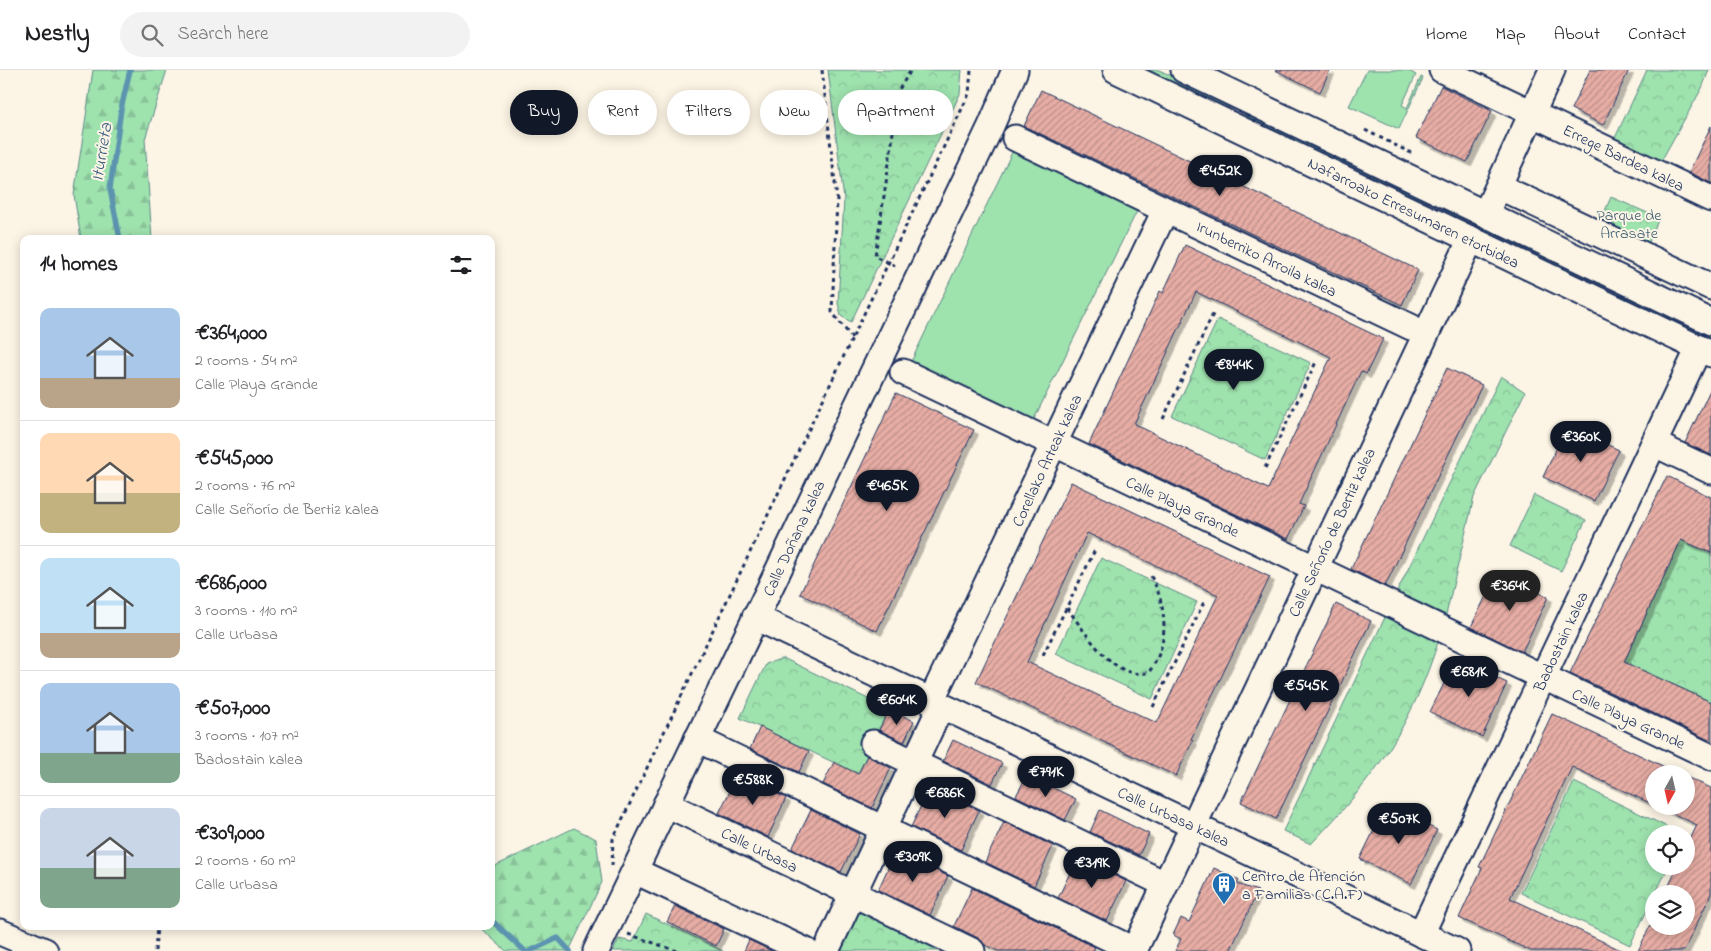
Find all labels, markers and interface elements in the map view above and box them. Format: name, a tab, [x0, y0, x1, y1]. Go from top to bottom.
search box	[120, 12, 470, 57]
text: Nestly	[25, 17, 90, 52]
icon: search	[138, 21, 166, 49]
text: Search here	[178, 21, 269, 48]
text: Home	[1426, 22, 1467, 48]
text: Map	[1495, 22, 1526, 48]
text: About	[1554, 22, 1600, 48]
text: Contact	[1628, 22, 1686, 48]
chip: Buy	[510, 90, 578, 135]
chip: Rent	[588, 90, 657, 135]
chip: Filters	[667, 90, 750, 135]
chip: New	[760, 90, 828, 135]
chip: Apartment	[838, 90, 953, 135]
street label: Errege Bardea kalea	[1558, 119, 1688, 199]
water label: Iturrieta	[86, 121, 120, 183]
street label: Nafarroako Erresumaren etorbidea	[1303, 152, 1523, 276]
pin: €452K	[1185, 154, 1255, 197]
text: €452K	[1199, 159, 1241, 183]
park label: Parque de Arrasate	[1597, 204, 1662, 246]
street label: Irunberriko Arroila kalea	[1192, 215, 1341, 304]
text: 14 homes	[40, 250, 118, 280]
icon: filters	[447, 251, 475, 279]
text: €364,000	[195, 319, 267, 349]
icon: home	[80, 328, 140, 388]
pin: €844K	[1199, 348, 1269, 391]
text: 2 rooms · 54 m²	[195, 349, 297, 373]
text: €844K	[1215, 353, 1253, 377]
text: Calle Playa Grande	[195, 373, 318, 397]
street label: Corellako Arteak kalea	[1007, 391, 1089, 531]
pin: €360K	[1546, 420, 1616, 463]
text: €360K	[1561, 425, 1601, 449]
text: €545,000	[195, 444, 273, 474]
street label: Calle Señorío de Bertiz kalea	[1283, 444, 1383, 621]
icon: home	[80, 453, 140, 513]
pin: €465K	[852, 470, 922, 512]
street label: Calle Playa Grande	[1121, 471, 1244, 545]
text: 2 rooms · 76 m²	[195, 474, 295, 498]
text: €465K	[866, 474, 908, 498]
street label: Calle Doñana kalea	[757, 477, 832, 601]
text: Calle Señorío de Bertiz kalea	[195, 498, 379, 522]
text: €686,000	[195, 569, 267, 599]
pin: €364K	[1475, 570, 1545, 612]
text: €364K	[1490, 574, 1530, 598]
icon: home	[80, 578, 140, 638]
street label: Badostain kalea	[1528, 588, 1595, 697]
text: 3 rooms · 110 m²	[195, 599, 297, 623]
text: Calle Urbasa	[195, 623, 278, 647]
pin: €681K	[1434, 656, 1504, 698]
text: €681K	[1450, 660, 1488, 684]
pin: €545K	[1271, 670, 1341, 712]
text: €545K	[1284, 674, 1328, 698]
street label: Calle Playa Grande	[1567, 683, 1690, 757]
pin: €604K	[862, 684, 932, 726]
text: €604K	[877, 688, 917, 712]
text: €507,000	[195, 694, 270, 724]
icon: home	[80, 703, 140, 763]
text: 3 rooms · 107 m²	[195, 724, 299, 748]
text: Badostain kalea	[195, 748, 303, 772]
pin: €791K	[1011, 756, 1081, 798]
text: €791K	[1028, 760, 1064, 784]
pin: €588K	[718, 764, 788, 806]
north arrow	[1645, 765, 1695, 815]
map controls	[1645, 765, 1695, 935]
text: €588K	[733, 768, 773, 792]
pin: €686K	[910, 776, 980, 819]
text: €686K	[926, 781, 965, 805]
street label: Calle Urbasa kalea	[1113, 781, 1233, 854]
pin: €507K	[1364, 802, 1434, 845]
text: €507K	[1378, 807, 1420, 831]
text: €309,000	[195, 819, 265, 849]
street label: Calle Urbasa	[717, 822, 802, 880]
button: locate	[1645, 825, 1695, 875]
icon: home	[80, 828, 140, 888]
pin: €309K	[878, 840, 948, 883]
text: €309K	[894, 845, 932, 869]
pin: €319K	[1057, 846, 1127, 889]
text: 2 rooms · 60 m²	[195, 849, 296, 873]
text: €319K	[1074, 851, 1110, 875]
place label: Centro de Atención a Familias (C.A.F)	[1242, 865, 1365, 907]
building icon: Centro de Atención a Familias (C.A.F)	[1211, 871, 1237, 905]
text: Calle Urbasa	[195, 873, 278, 897]
button: layers	[1645, 885, 1695, 935]

